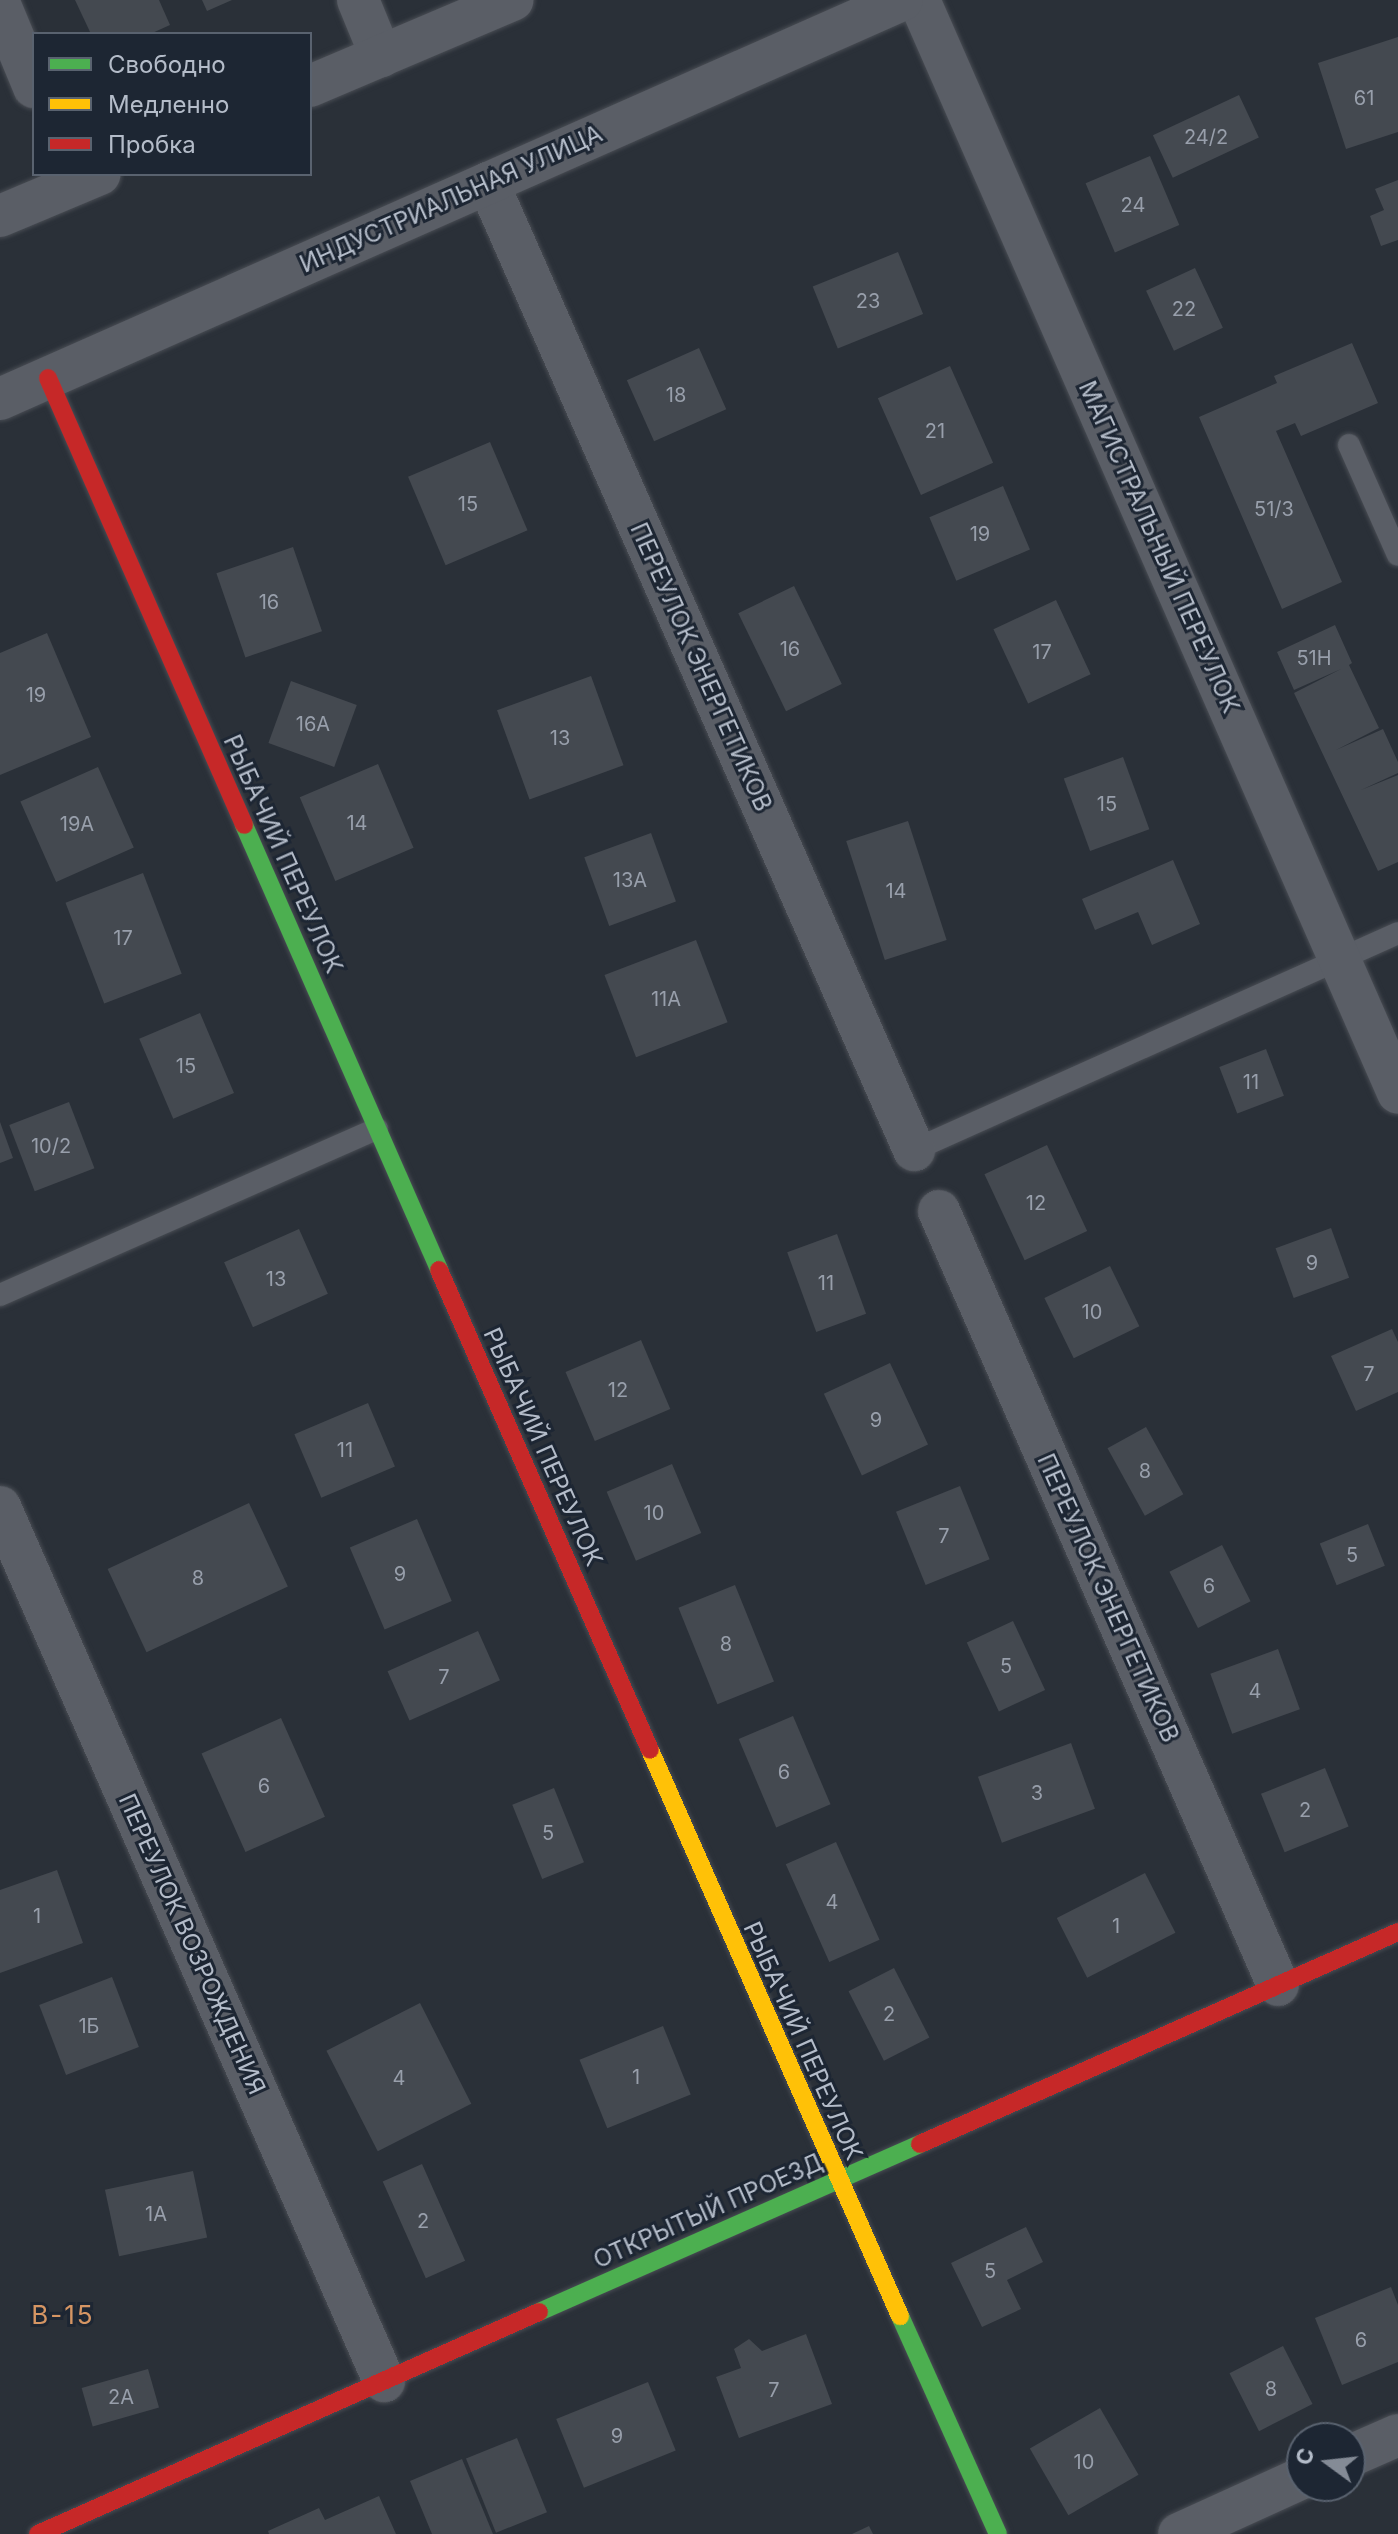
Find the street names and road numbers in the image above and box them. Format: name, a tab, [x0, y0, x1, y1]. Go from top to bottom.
street label: ИНДУСТРИАЛЬНАЯ УЛИЦА	[295, 119, 607, 279]
street label: МАГИСТРАЛЬНЫЙ ПЕРЕУЛОК	[1073, 377, 1245, 717]
street label: ПЕРЕУЛОК ЭНЕРГЕТИКОВ	[624, 518, 778, 816]
street label: РЫБАЧИЙ ПЕРЕУЛОК	[217, 730, 349, 978]
street label: РЫБАЧИЙ ПЕРЕУЛОК	[477, 1323, 609, 1571]
street label: ПЕРЕУЛОК ЭНЕРГЕТИКОВ	[1031, 1449, 1185, 1747]
street label: ПЕРЕУЛОК ВОЗРОЖДЕНИЯ	[113, 1789, 271, 2099]
street label: РЫБАЧИЙ ПЕРЕУЛОК	[737, 1917, 869, 2165]
street label: ОТКРЫТЫЙ ПРОЕЗД	[589, 2147, 827, 2275]

